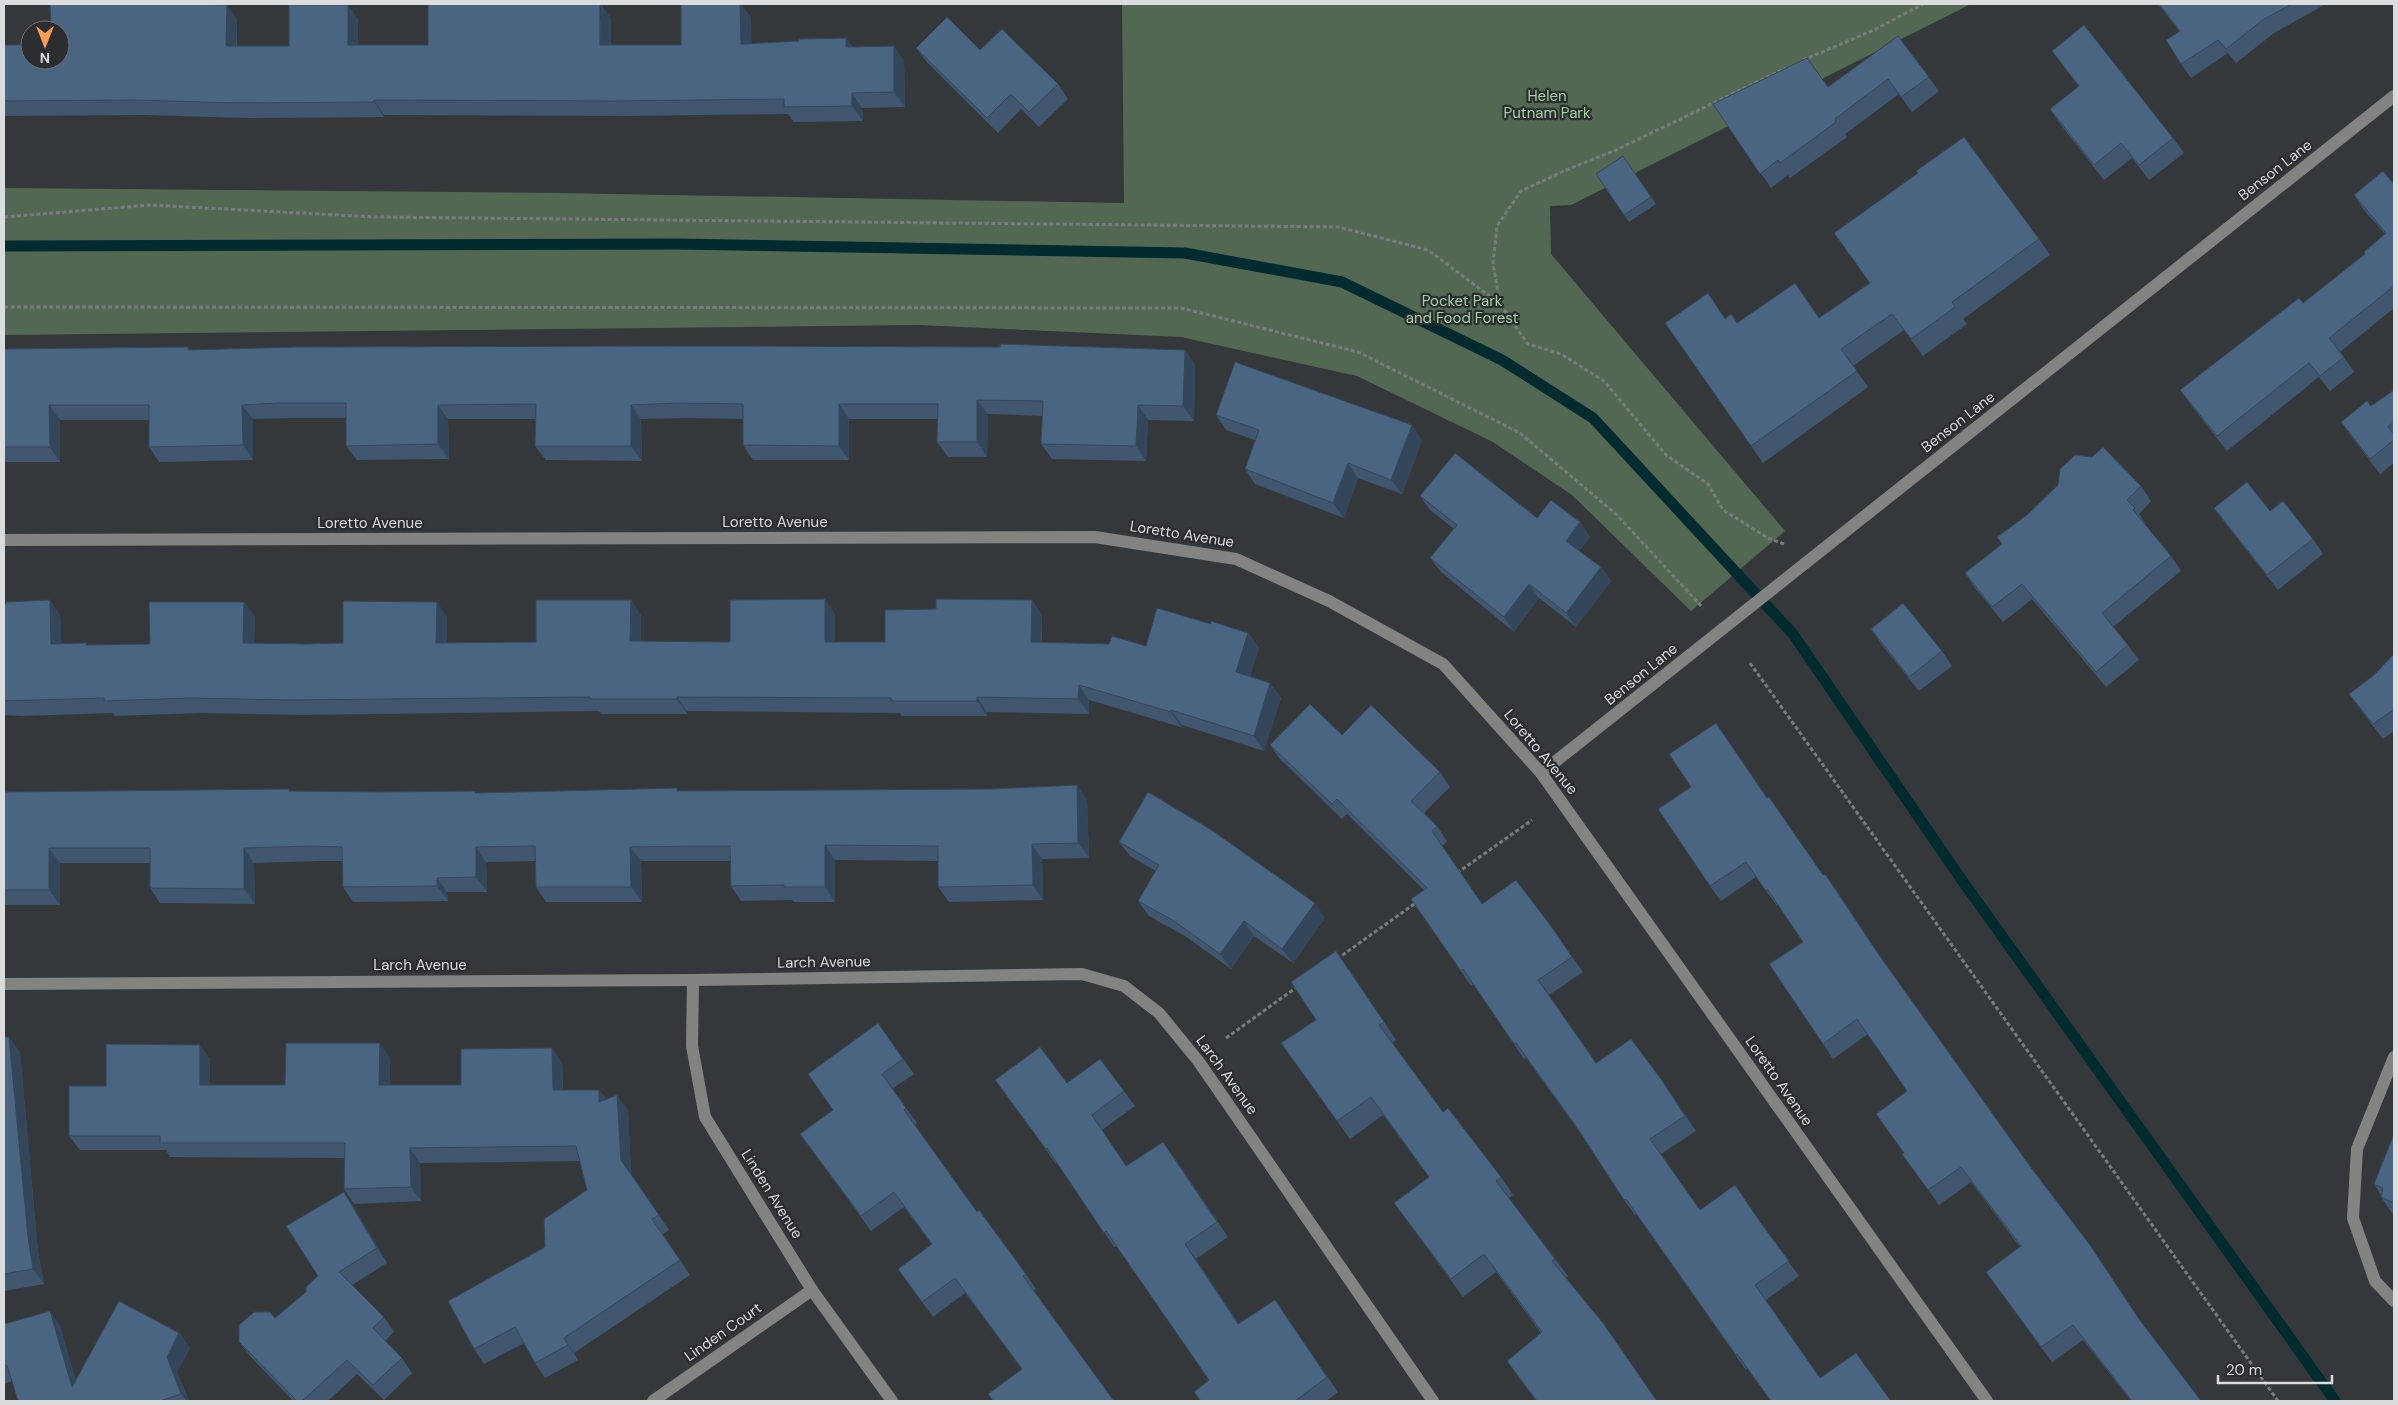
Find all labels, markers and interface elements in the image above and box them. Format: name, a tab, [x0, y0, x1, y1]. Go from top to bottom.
north arrow	[20, 20, 70, 70]
text: N	[40, 49, 50, 67]
park label: Helen Putnam Park	[1504, 86, 1591, 123]
street label: Benson Lane	[2234, 135, 2316, 205]
park label: Pocket Park and Food Forest	[1406, 291, 1518, 328]
street label: Benson Lane	[1917, 387, 1999, 457]
street label: Loretto Avenue	[722, 512, 828, 532]
street label: Loretto Avenue	[317, 513, 423, 533]
street label: Loretto Avenue	[1128, 516, 1236, 552]
street label: Benson Lane	[1600, 638, 1682, 710]
street label: Loretto Avenue	[1499, 705, 1583, 799]
street label: Larch Avenue	[777, 951, 871, 973]
street label: Larch Avenue	[373, 955, 467, 975]
street label: Larch Avenue	[1191, 1031, 1263, 1119]
street label: Loretto Avenue	[1741, 1032, 1817, 1130]
street label: Linden Avenue	[737, 1146, 807, 1242]
street label: Linden Court	[680, 1298, 766, 1366]
scale bar	[2218, 1352, 2332, 1384]
text: 20 m	[2226, 1360, 2262, 1380]

